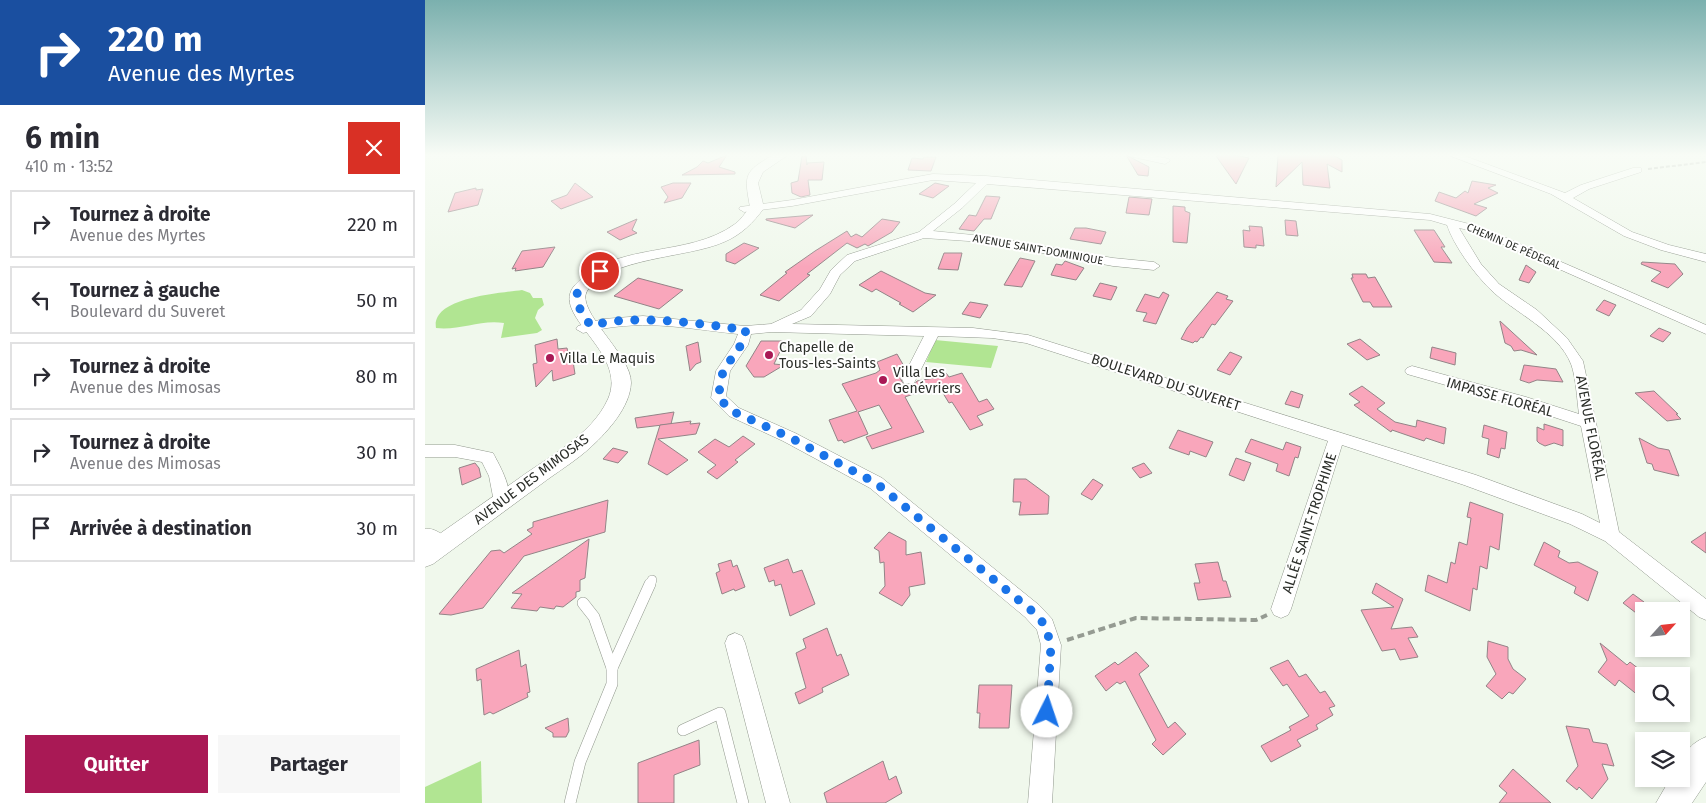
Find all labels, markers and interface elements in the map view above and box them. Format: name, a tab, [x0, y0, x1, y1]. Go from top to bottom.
text: 220 m	[108, 18, 203, 60]
icon: right	[25, 20, 90, 85]
text: Avenue des Myrtes	[108, 60, 294, 87]
text: 6 min	[25, 120, 100, 156]
button: close	[348, 122, 400, 174]
text: 410 m · 13:52	[25, 157, 113, 176]
text: Tournez à droite	[70, 203, 211, 226]
icon: right	[27, 210, 55, 238]
text: 220 m	[347, 213, 398, 236]
street label: CHEMIN DE PÉDEGAL	[1465, 220, 1564, 272]
text: Avenue des Myrtes	[70, 226, 206, 245]
street label: AVENUE SAINT-DOMINIQUE	[972, 232, 1104, 267]
pin	[579, 250, 621, 292]
icon: arrive	[586, 257, 614, 285]
text: Tournez à gauche	[70, 279, 220, 302]
icon: left	[27, 286, 55, 314]
text: 50 m	[357, 289, 398, 312]
text: Boulevard du Suveret	[70, 302, 225, 321]
place label: Chapelle de Tous-les-Saints	[779, 339, 876, 372]
marker: Chapelle de Tous-les-Saints	[763, 349, 775, 361]
place label: Villa Le Maquis	[560, 350, 655, 367]
street label: BOULEVARD DU SUVERET	[1089, 350, 1243, 415]
marker: Villa Le Maquis	[544, 352, 556, 364]
text: Tournez à droite	[70, 355, 211, 378]
icon: right	[27, 362, 55, 390]
place label: Villa Les Genévriers	[893, 364, 961, 397]
text: 80 m	[356, 365, 398, 388]
street label: IMPASSE FLORÉAL	[1444, 373, 1556, 421]
marker: Villa Les Genévriers	[877, 374, 889, 386]
street label: AVENUE FLORÉAL	[1572, 374, 1610, 482]
text: Avenue des Mimosas	[70, 378, 221, 397]
street label: AVENUE DES MIMOSAS	[470, 430, 592, 528]
text: Tournez à droite	[70, 431, 211, 454]
icon: right	[27, 438, 55, 466]
text: 30 m	[357, 441, 398, 464]
street label: ALLÉE SAINT-TROPHIME	[1278, 450, 1340, 596]
text: Avenue des Mimosas	[70, 454, 221, 473]
icon: arrive	[27, 514, 55, 542]
text: Arrivée à destination	[70, 517, 252, 540]
text: 30 m	[357, 517, 398, 540]
north arrow	[1635, 602, 1690, 658]
map controls	[1635, 602, 1690, 787]
button: search	[1635, 667, 1690, 722]
position arrow	[1020, 685, 1072, 737]
button: layers	[1635, 732, 1690, 787]
button: Quitter	[25, 735, 208, 793]
button: Partager	[218, 735, 400, 793]

